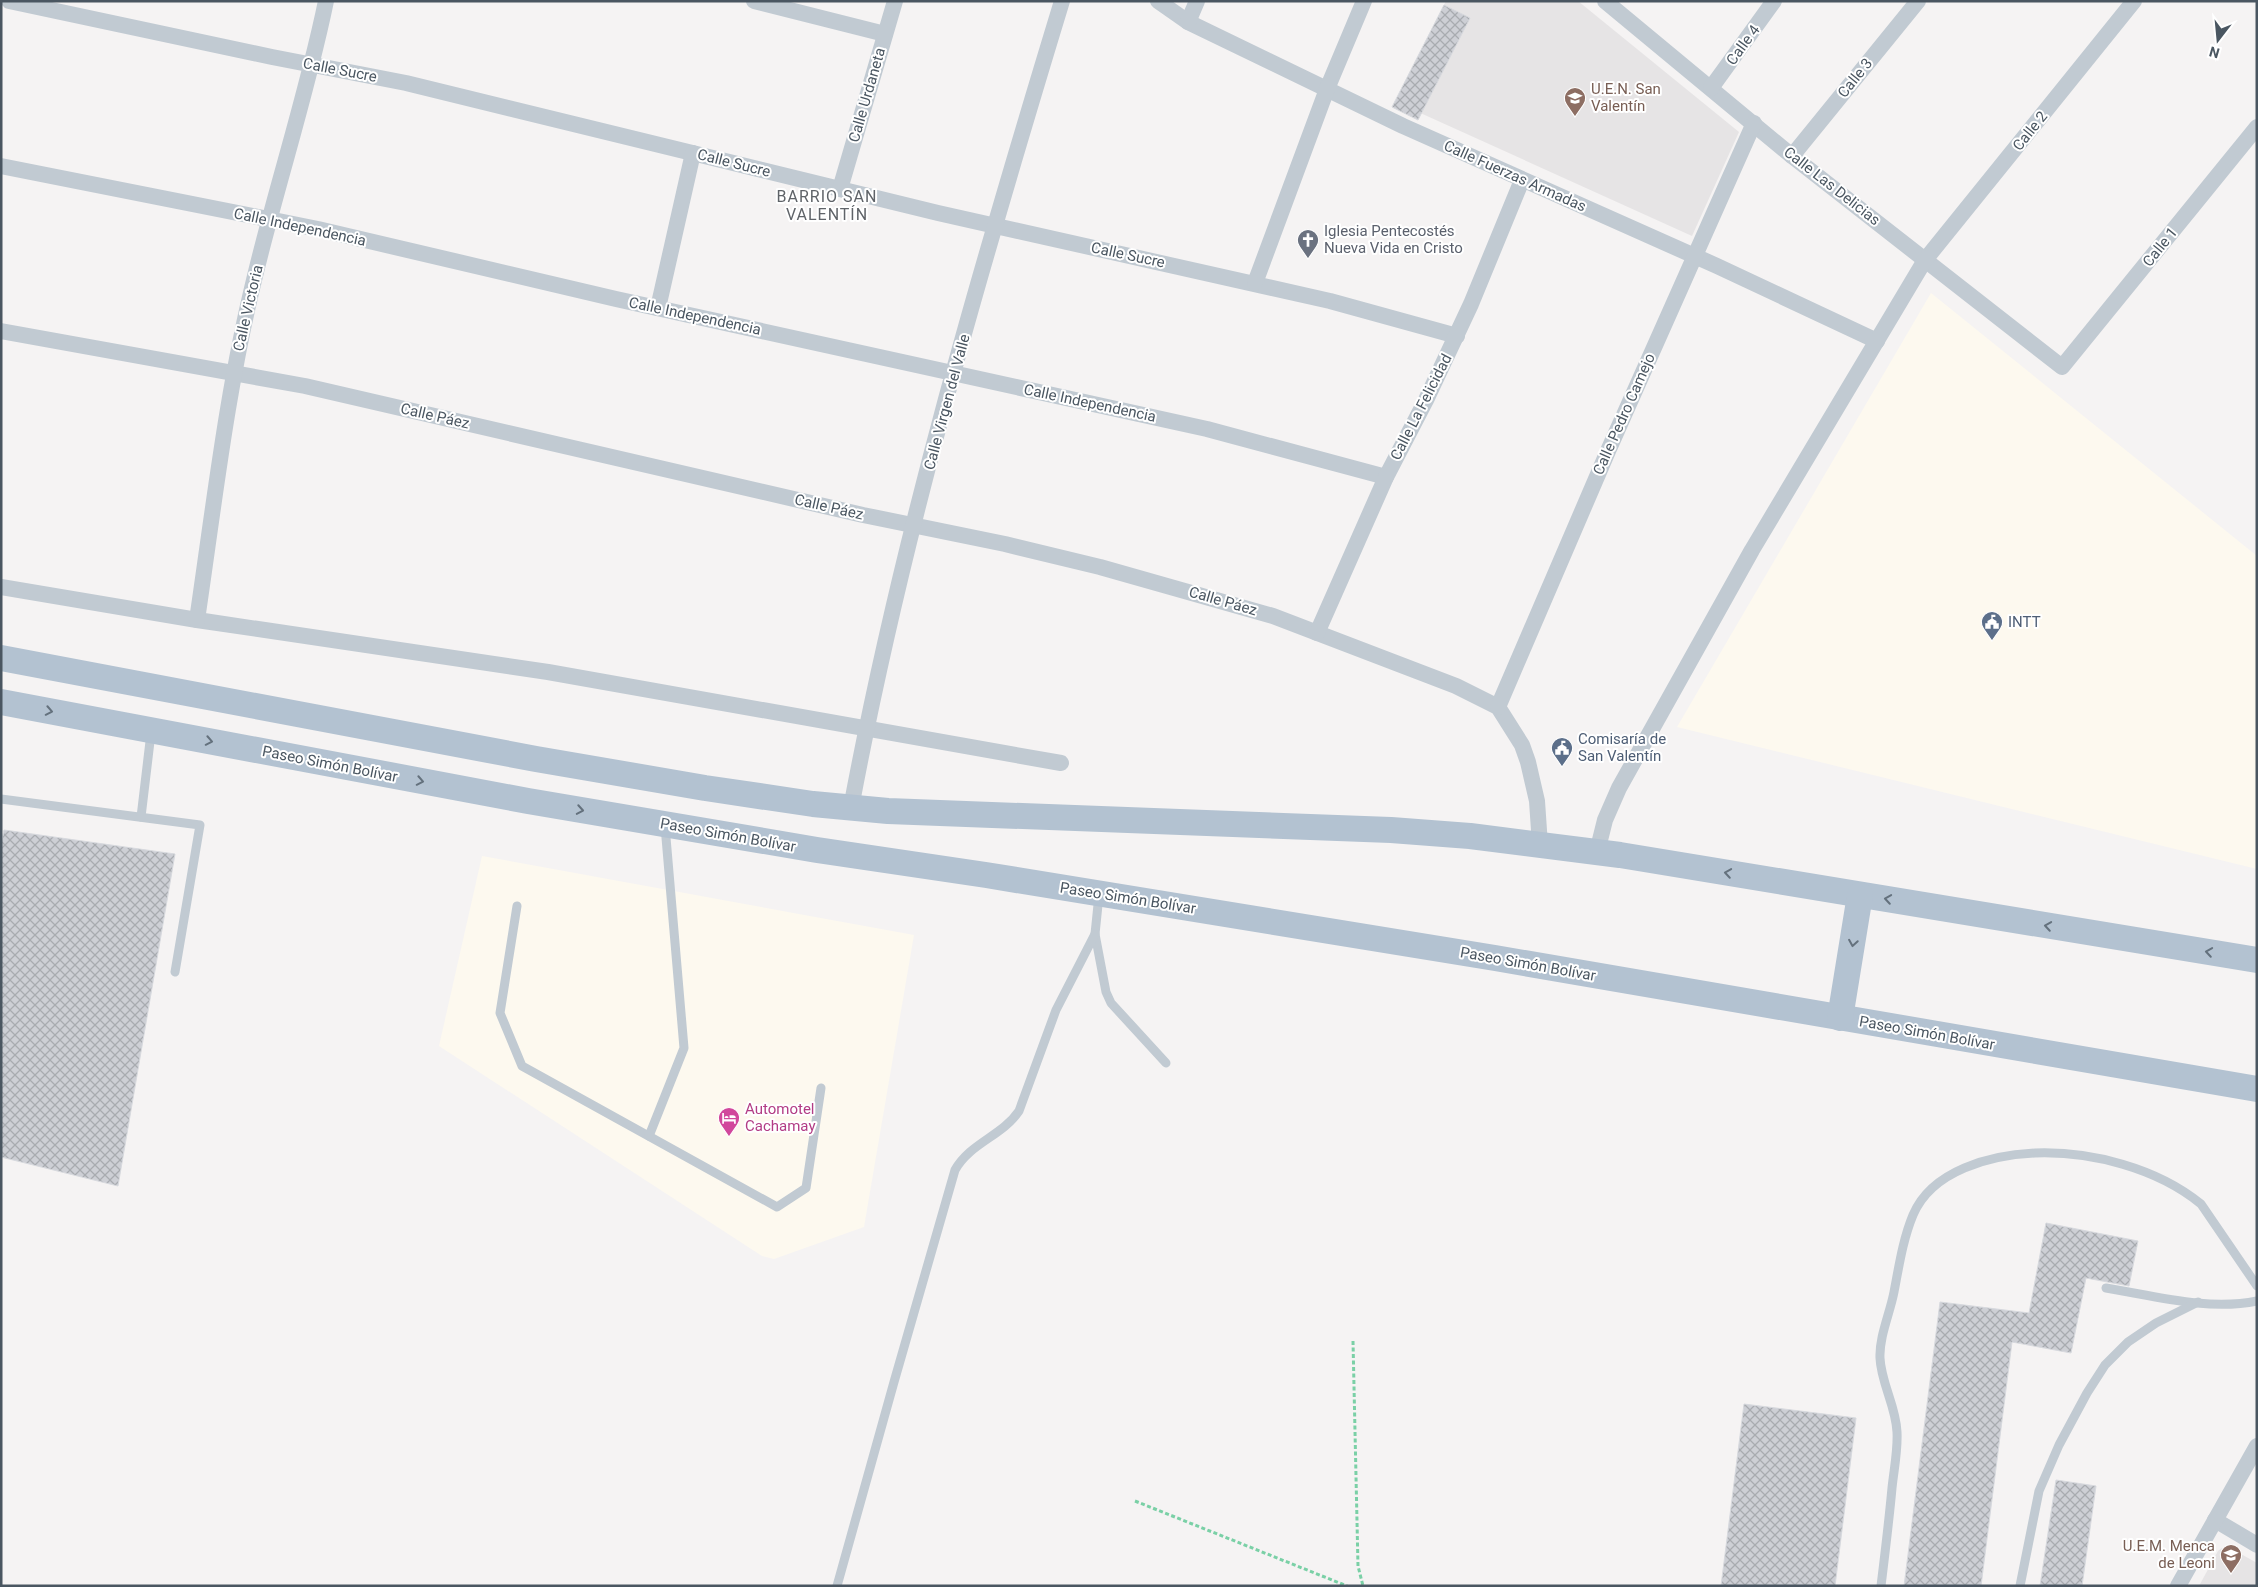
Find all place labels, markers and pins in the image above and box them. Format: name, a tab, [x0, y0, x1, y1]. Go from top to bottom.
place label: U.E.N. San Valentín	[1591, 80, 1661, 115]
school or university icon: U.E.N. San Valentín	[1563, 86, 1587, 117]
place label: Iglesia Pentecostés Nueva Vida en Cristo	[1324, 222, 1463, 257]
church icon: Iglesia Pentecostés Nueva Vida en Cristo	[1296, 228, 1320, 259]
public building icon: INTT	[1980, 610, 2004, 641]
place label: INTT	[2008, 613, 2041, 631]
place label: Comisaría de San Valentín	[1578, 730, 1666, 765]
public building icon: Comisaría de San Valentín	[1550, 736, 1574, 767]
place label: Automotel Cachamay	[745, 1100, 816, 1135]
hotel icon: Automotel Cachamay	[717, 1106, 741, 1137]
place label: U.E.M. Menca de Leoni	[2123, 1537, 2215, 1572]
school or university icon: U.E.M. Menca de Leoni	[2219, 1543, 2243, 1574]

